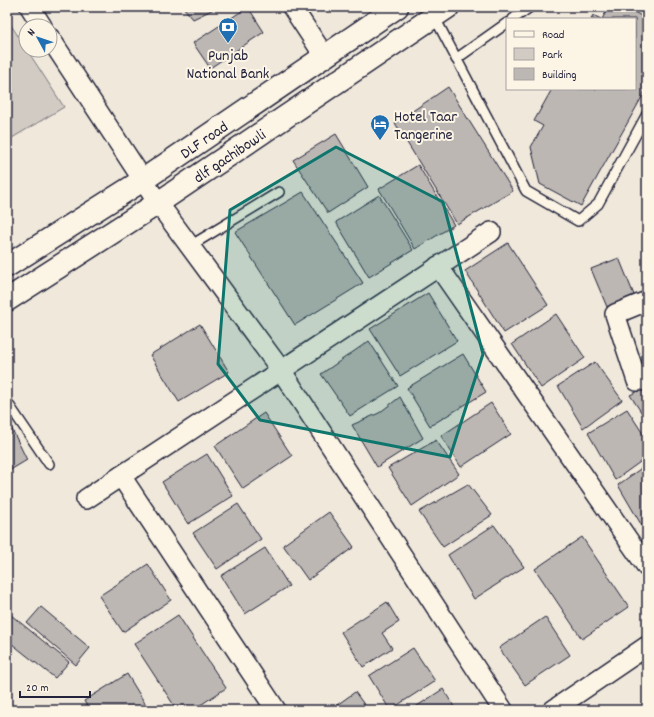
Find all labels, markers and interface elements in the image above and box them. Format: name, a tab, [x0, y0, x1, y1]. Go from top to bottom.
bank icon: Punjab National Bank	[217, 16, 239, 44]
north arrow	[18, 18, 58, 58]
legend	[506, 18, 636, 90]
text: N	[24, 25, 40, 40]
text: Road	[542, 27, 564, 44]
place label: Punjab National Bank	[187, 45, 269, 86]
text: Park	[542, 47, 563, 64]
text: Building	[542, 67, 577, 84]
place label: Hotel Taar Tangerine	[394, 106, 457, 147]
hotel icon: Hotel Taar Tangerine	[369, 113, 391, 141]
street label: DLF road	[176, 116, 233, 166]
street label: dlf gachibowli	[189, 124, 271, 190]
scale bar	[20, 673, 90, 699]
text: 20 m	[26, 680, 49, 697]

